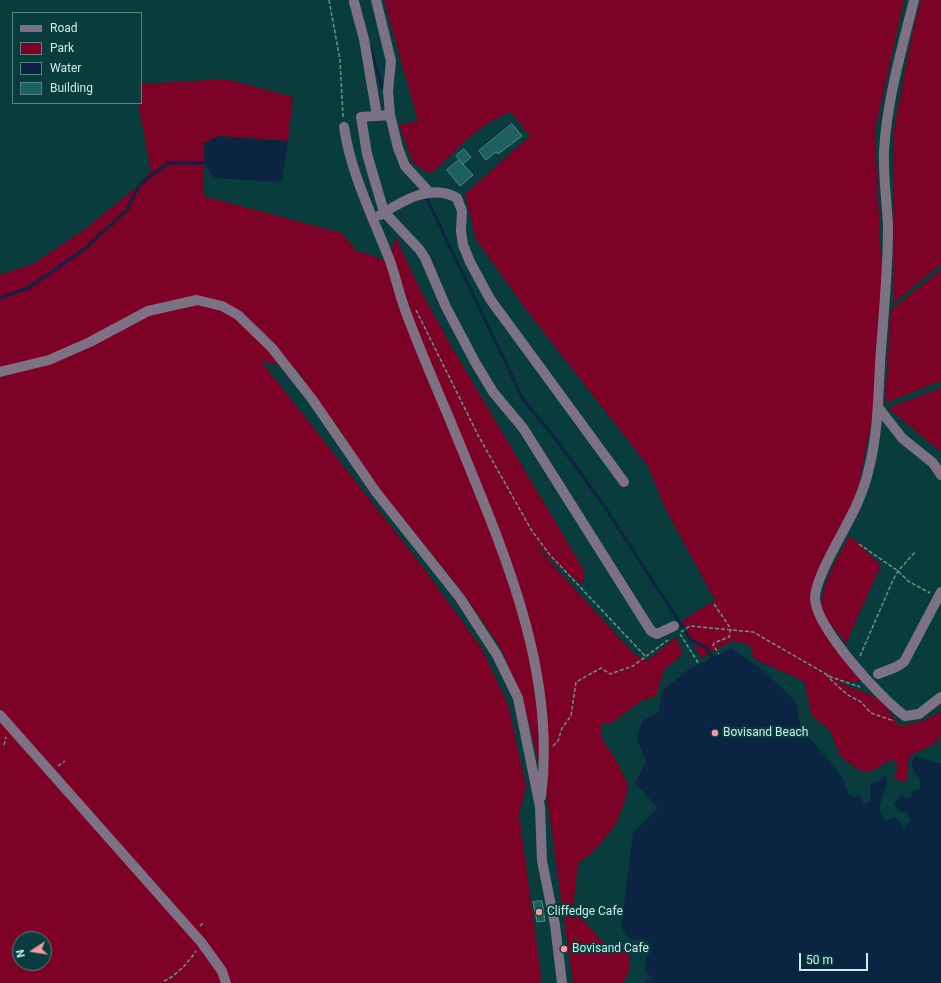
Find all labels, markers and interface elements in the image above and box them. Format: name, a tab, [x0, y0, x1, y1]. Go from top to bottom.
legend	[12, 12, 142, 104]
text: Road	[50, 21, 78, 35]
text: Park	[50, 41, 74, 55]
text: Water	[50, 61, 81, 75]
text: Building	[50, 81, 93, 95]
place label: Bovisand Beach	[723, 726, 808, 740]
marker: Bovisand Beach	[710, 728, 720, 738]
place label: Cliffedge Cafe	[547, 905, 623, 919]
marker: Cliffedge Cafe	[534, 907, 544, 917]
north arrow	[12, 931, 52, 971]
place label: Bovisand Cafe	[572, 942, 649, 956]
marker: Bovisand Cafe	[559, 944, 569, 954]
scale bar	[801, 945, 870, 971]
text: N	[14, 948, 28, 959]
text: 50 m	[806, 953, 833, 967]

